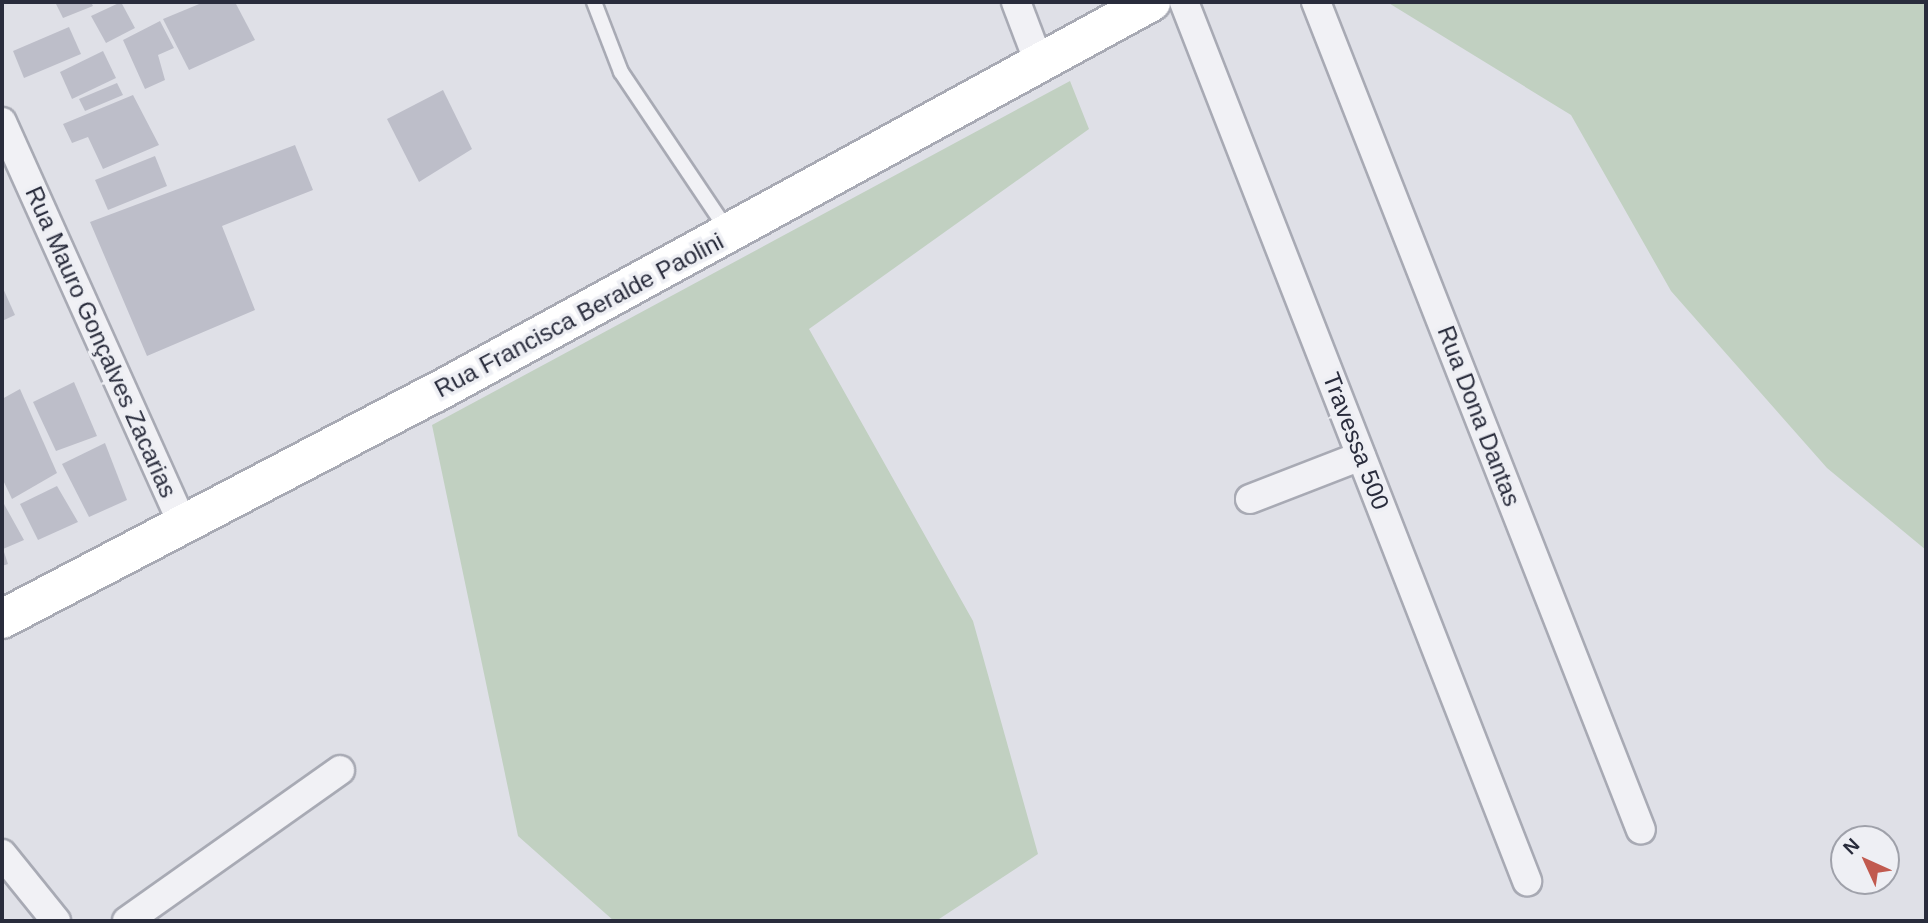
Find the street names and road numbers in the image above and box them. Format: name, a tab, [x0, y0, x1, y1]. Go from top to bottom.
street label: Rua Mauro Gonçalves Zacarias	[19, 182, 183, 502]
street label: Rua Francisca Beralde Paolini	[430, 227, 728, 403]
street label: Rua Dona Dantas	[1431, 322, 1527, 510]
street label: Travessa 500	[1317, 368, 1395, 514]

